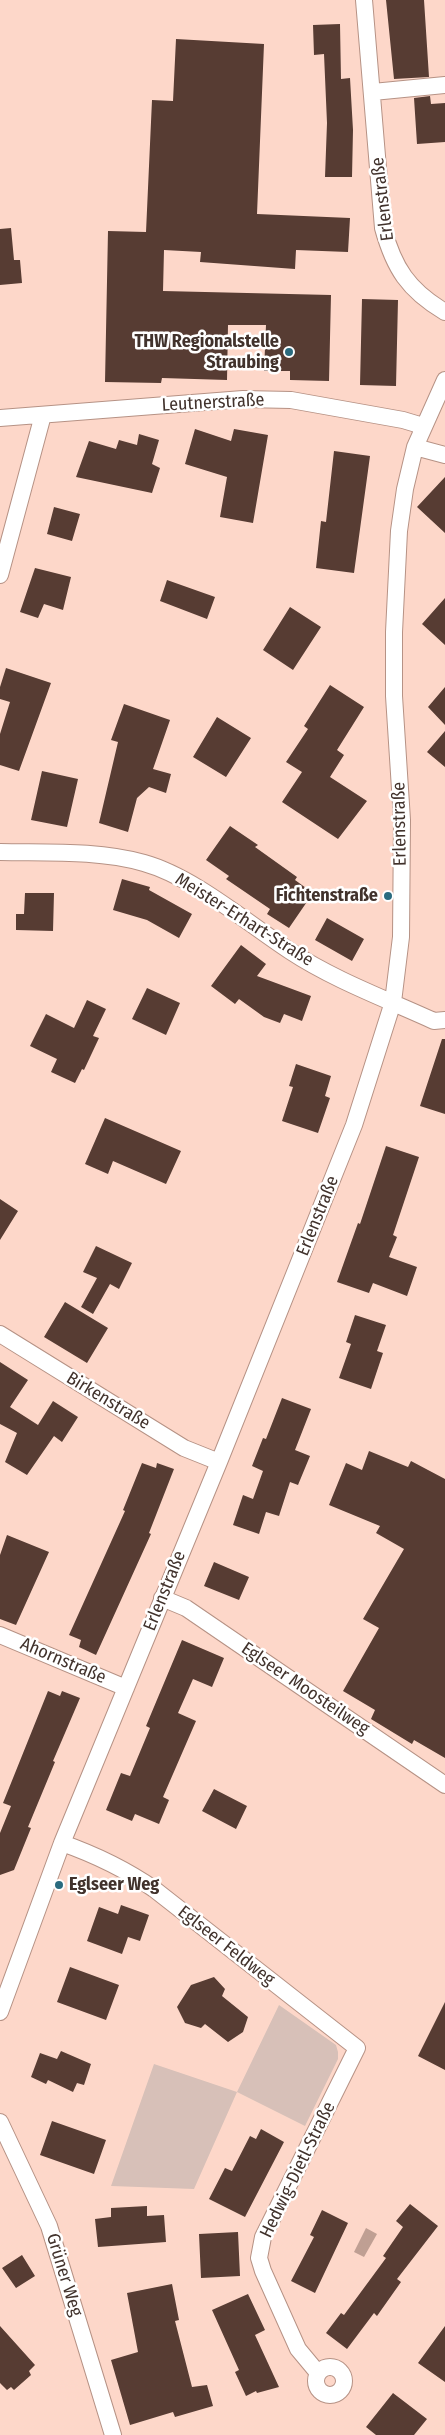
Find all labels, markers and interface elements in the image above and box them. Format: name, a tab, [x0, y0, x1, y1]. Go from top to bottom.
street label: Erlenstraße	[367, 156, 399, 242]
place label: THW Regionalstelle Straubing	[135, 331, 279, 374]
marker: THW Regionalstelle Straubing	[283, 346, 295, 358]
street label: Leutnerstraße	[161, 390, 265, 416]
street label: Erlenstraße	[388, 782, 412, 866]
street label: Meister-Erhart-Straße	[171, 869, 317, 971]
place label: Fichtenstraße	[276, 885, 378, 907]
marker: Fichtenstraße	[382, 890, 394, 902]
street label: Erlenstraße	[292, 1173, 344, 1259]
street label: Birkenstraße	[62, 1368, 154, 1434]
street label: Erlenstraße	[139, 1548, 191, 1634]
street label: Ahornstraße	[17, 1633, 109, 1689]
street label: Eglseer Moosteilweg	[237, 1638, 373, 1740]
place label: Eglseer Weg	[69, 1874, 159, 1896]
marker: Eglseer Weg	[53, 1879, 65, 1891]
street label: Eglseer Feldweg	[173, 1902, 279, 1990]
street label: Hedwig-Dietl-Straße	[256, 2098, 340, 2242]
street label: Grüner Weg	[41, 2231, 87, 2319]

